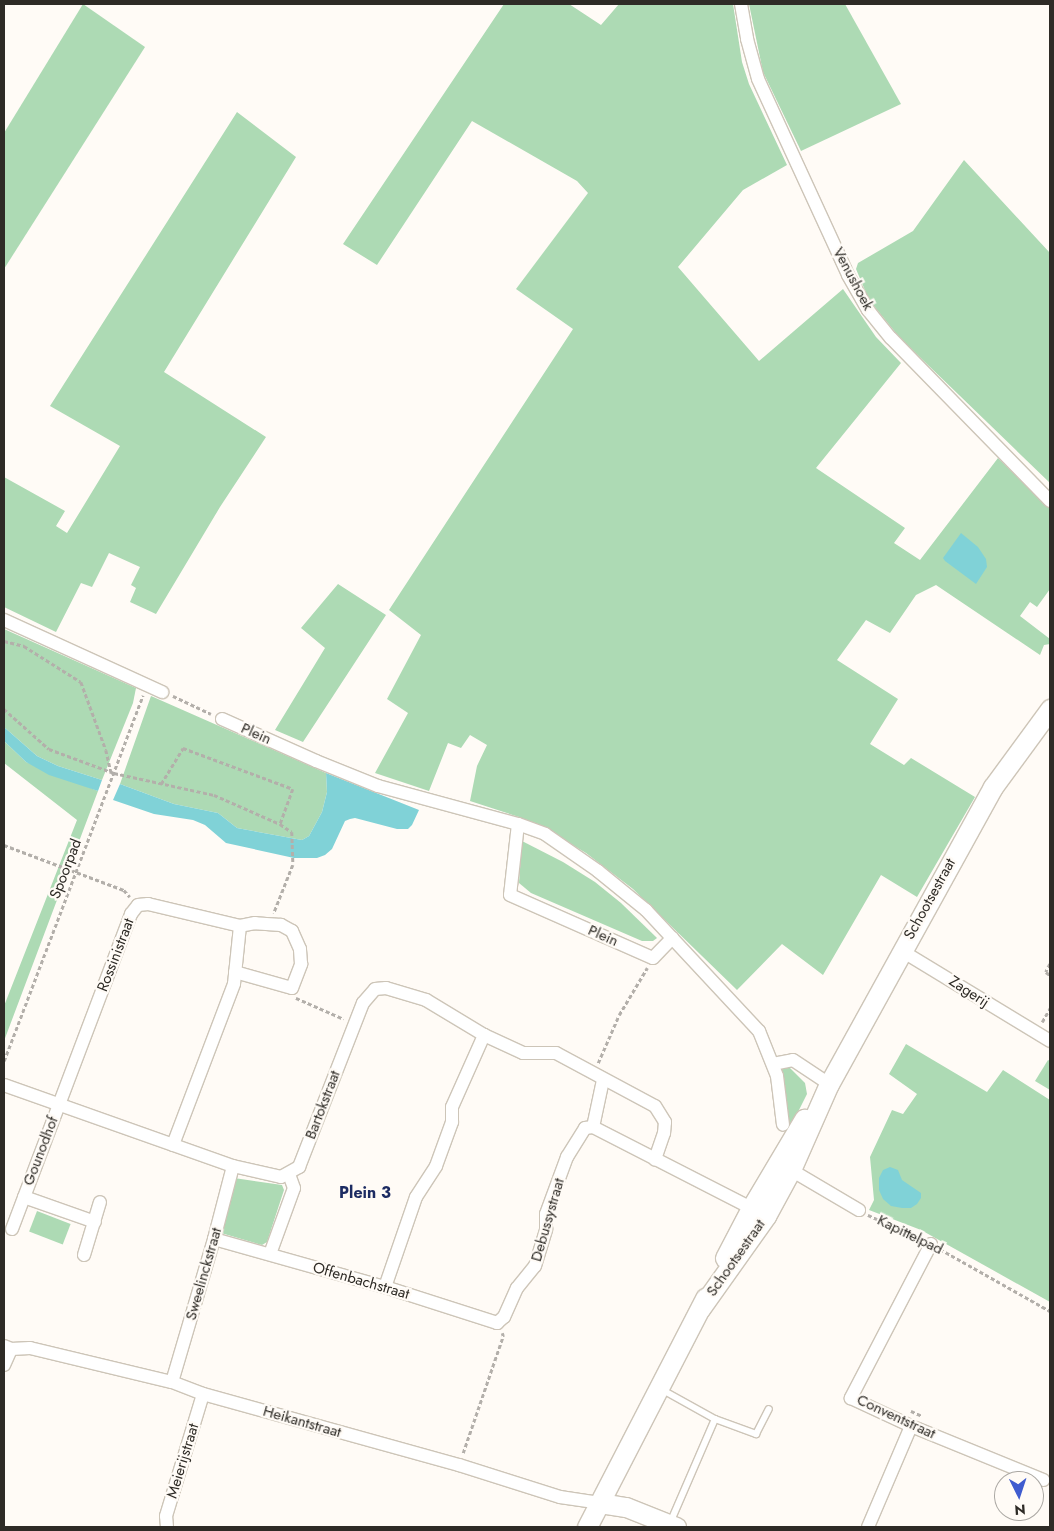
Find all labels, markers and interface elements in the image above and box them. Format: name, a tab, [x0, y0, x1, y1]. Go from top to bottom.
street label: Venushoek	[829, 244, 877, 314]
street label: Plein	[238, 719, 274, 749]
street label: Spoorpad	[46, 837, 86, 901]
street label: Schootsestraat	[900, 855, 960, 943]
street label: Rossinistraat	[94, 916, 138, 994]
street label: Plein	[585, 921, 621, 951]
street label: Zagerij	[945, 972, 993, 1012]
street label: Bartokstraat	[302, 1068, 344, 1142]
street label: Gounodhof	[20, 1114, 62, 1188]
street label: Debussystraat	[528, 1176, 568, 1264]
district label: Plein 3	[339, 1183, 391, 1203]
street label: Kapittelpad	[874, 1211, 946, 1259]
street label: Schootsestraat	[703, 1216, 769, 1300]
street label: Sweelinckstraat	[182, 1226, 226, 1322]
street label: Offenbachstraat	[311, 1259, 411, 1303]
street label: Conventstraat	[854, 1391, 938, 1443]
street label: Heikantstraat	[261, 1402, 343, 1442]
street label: Meierijstraat	[163, 1421, 203, 1501]
north arrow	[994, 1471, 1044, 1521]
text: N	[1014, 1500, 1026, 1520]

